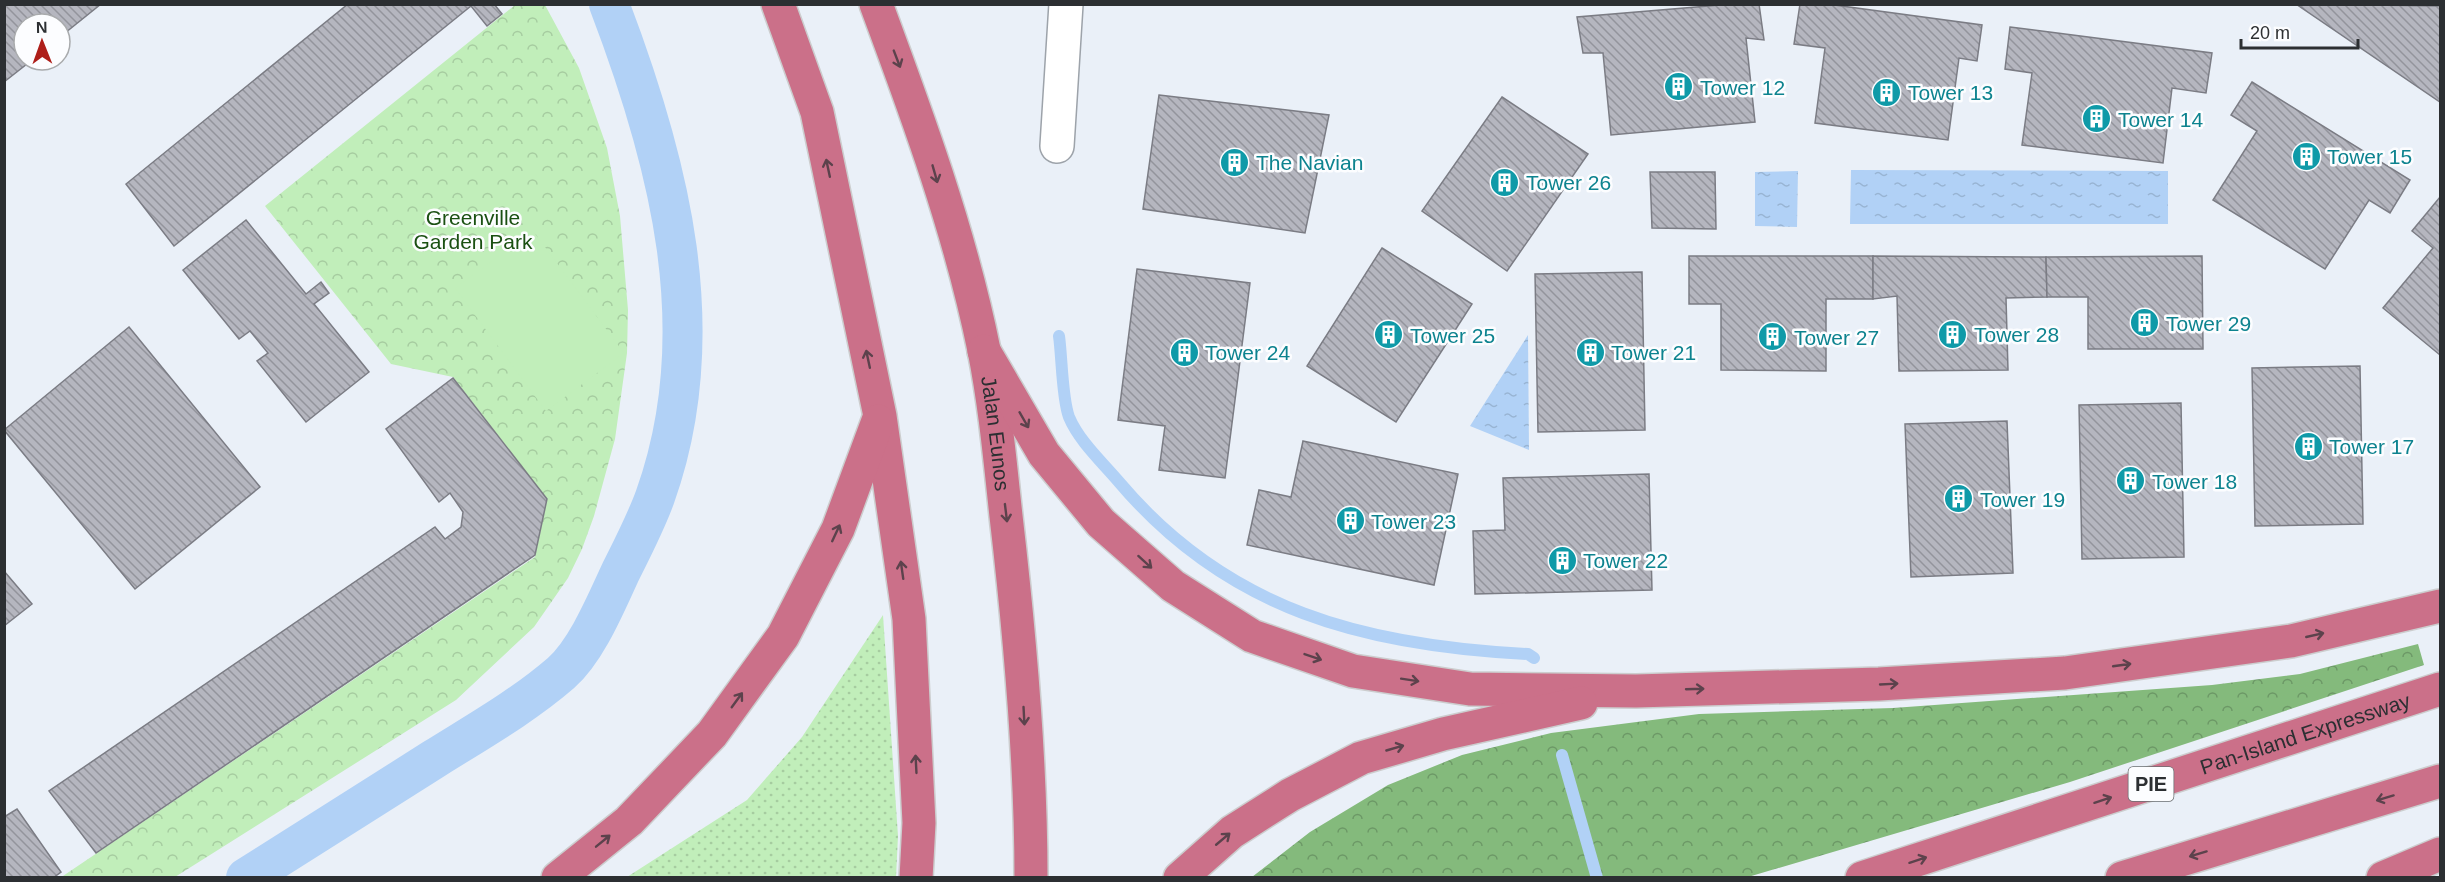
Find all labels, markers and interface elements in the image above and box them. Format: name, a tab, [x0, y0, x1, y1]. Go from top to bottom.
north arrow	[12, 12, 72, 72]
scale bar	[2241, 12, 2358, 50]
text: N	[36, 19, 48, 36]
text: 20 m	[2250, 23, 2290, 43]
one-way arrow	[892, 49, 903, 68]
building icon: Tower 12	[1663, 71, 1695, 103]
place label: Tower 12	[1700, 76, 1785, 99]
building icon: Tower 13	[1871, 76, 1903, 108]
place label: Tower 13	[1908, 81, 1993, 104]
building icon: Tower 14	[2081, 103, 2113, 135]
place label: Tower 14	[2118, 108, 2204, 131]
building icon: Tower 15	[2290, 140, 2322, 172]
place label: Tower 15	[2327, 145, 2412, 168]
building icon: The Navian	[1219, 146, 1251, 178]
place label: The Navian	[1256, 151, 1363, 174]
one-way arrow	[822, 159, 833, 178]
one-way arrow	[930, 164, 941, 183]
building icon: Tower 26	[1489, 166, 1521, 198]
place label: Tower 26	[1526, 171, 1611, 194]
park label: Greenville Garden Park	[413, 206, 533, 253]
building icon: Tower 29	[2129, 307, 2161, 339]
place label: Tower 29	[2166, 312, 2251, 335]
building icon: Tower 28	[1937, 318, 1969, 350]
building icon: Tower 25	[1373, 319, 1405, 351]
building icon: Tower 27	[1757, 321, 1789, 353]
place label: Tower 28	[1974, 323, 2059, 346]
place label: Tower 25	[1410, 324, 1495, 347]
place label: Tower 27	[1794, 326, 1879, 349]
building icon: Tower 24	[1168, 336, 1200, 368]
building icon: Tower 21	[1574, 336, 1606, 368]
place label: Tower 24	[1205, 341, 1291, 364]
place label: Tower 21	[1611, 341, 1696, 364]
one-way arrow	[862, 350, 873, 369]
street label: Jalan Eunos	[977, 374, 1015, 492]
one-way arrow	[1018, 411, 1030, 428]
building icon: Tower 17	[2292, 430, 2324, 462]
place label: Tower 17	[2329, 435, 2414, 458]
building icon: Tower 18	[2115, 465, 2147, 497]
place label: Tower 18	[2152, 470, 2237, 493]
building icon: Tower 19	[1943, 483, 1975, 515]
place label: Tower 19	[1980, 488, 2065, 511]
one-way arrow	[1001, 503, 1012, 522]
building icon: Tower 23	[1334, 505, 1366, 537]
place label: Tower 23	[1371, 510, 1456, 533]
one-way arrow	[831, 524, 843, 542]
building icon: Tower 22	[1546, 544, 1578, 576]
place label: Tower 22	[1583, 549, 1668, 572]
one-way arrow	[1137, 555, 1152, 569]
one-way arrow	[897, 561, 908, 581]
one-way arrow	[2305, 629, 2324, 640]
one-way arrow	[1303, 653, 1322, 664]
one-way arrow	[2112, 659, 2132, 670]
one-way arrow	[1400, 674, 1420, 685]
one-way arrow	[1879, 678, 1899, 689]
one-way arrow	[1684, 684, 1704, 695]
street label: Pan-Island Expressway	[2197, 688, 2413, 778]
one-way arrow	[731, 692, 743, 708]
one-way arrow	[1019, 706, 1030, 726]
one-way arrow	[1385, 742, 1404, 753]
one-way arrow	[910, 755, 921, 775]
road number: PIE	[2128, 767, 2174, 801]
one-way arrow	[2093, 793, 2112, 804]
one-way arrow	[2375, 793, 2394, 804]
one-way arrow	[1215, 832, 1230, 846]
one-way arrow	[595, 835, 611, 848]
one-way arrow	[2189, 849, 2208, 860]
one-way arrow	[1908, 854, 1927, 865]

